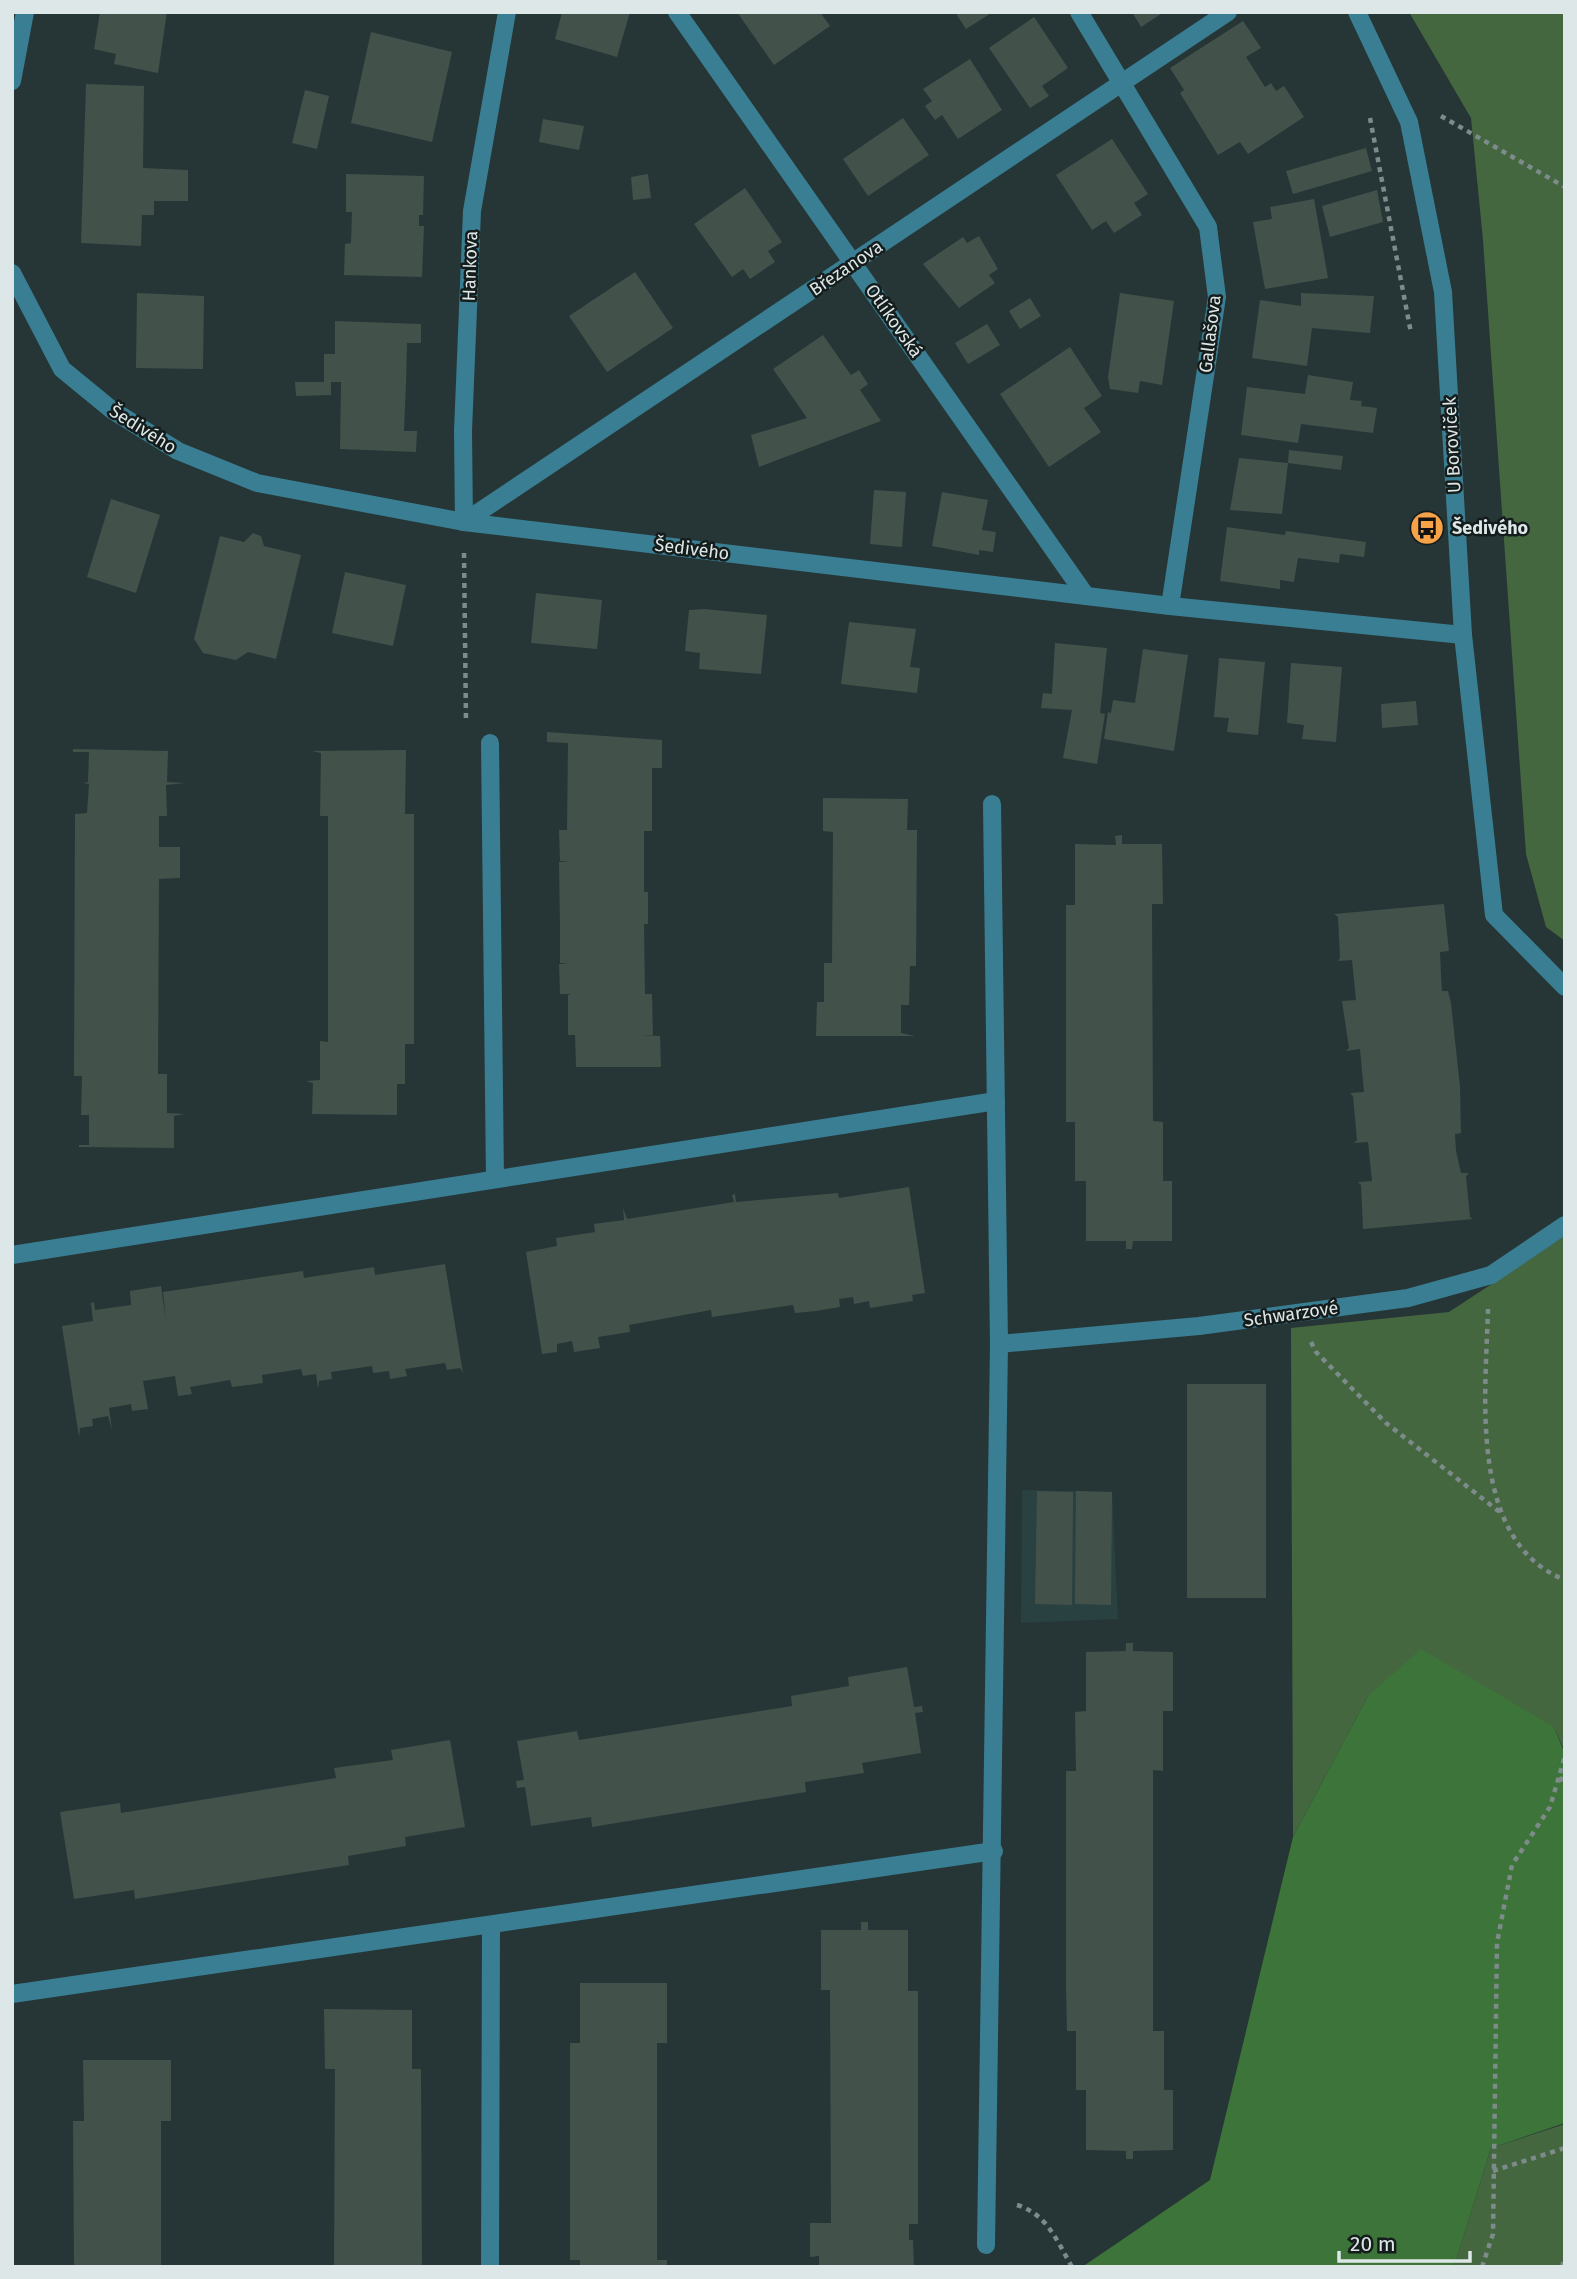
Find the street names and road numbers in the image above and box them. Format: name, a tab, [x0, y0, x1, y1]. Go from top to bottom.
street label: Hankova	[458, 230, 482, 302]
street label: Březanova	[805, 235, 887, 301]
street label: Otlíkovská	[861, 280, 927, 362]
street label: Gallašova	[1194, 294, 1226, 374]
street label: U Boroviček	[1438, 396, 1466, 494]
street label: Šedivého	[105, 400, 181, 458]
street label: Šedivého	[653, 534, 731, 564]
street label: Schwarzové	[1242, 1296, 1340, 1332]

